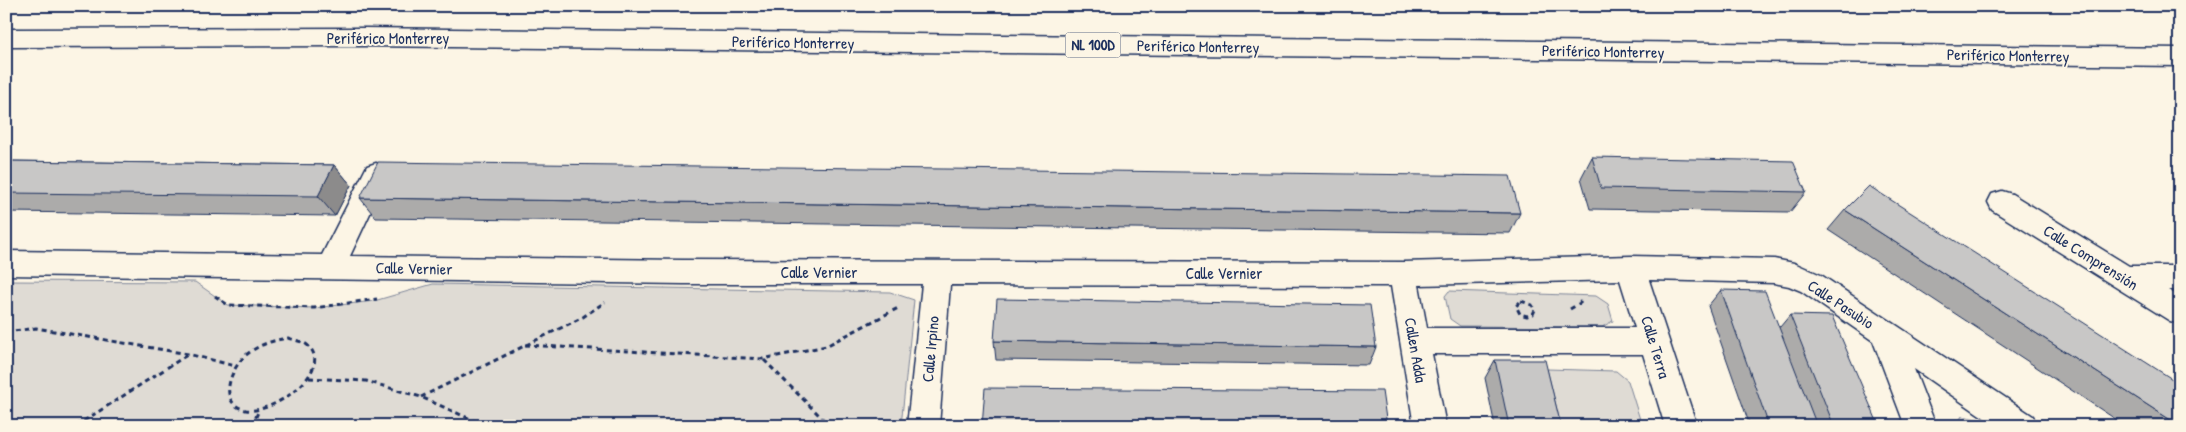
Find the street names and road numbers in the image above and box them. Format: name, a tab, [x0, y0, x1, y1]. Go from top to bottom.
street label: Periférico Monterrey	[327, 27, 449, 49]
street label: Periférico Monterrey	[732, 30, 855, 54]
road number: NL 100D	[1066, 32, 1120, 58]
street label: Periférico Monterrey	[1137, 34, 1260, 58]
street label: Periférico Monterrey	[1542, 39, 1665, 63]
street label: Periférico Monterrey	[1947, 43, 2070, 67]
street label: Calle Comprensión	[2039, 219, 2143, 295]
street label: Calle Vernier	[375, 256, 453, 280]
street label: Calle Vernier	[781, 261, 857, 283]
street label: Calle Vernier	[1186, 262, 1262, 284]
street label: Calle Pasubio	[1803, 274, 1879, 334]
street label: Calle Terra	[1636, 313, 1676, 381]
street label: Calle Irpino	[916, 315, 944, 383]
street label: Callen Adda	[1399, 316, 1433, 384]

